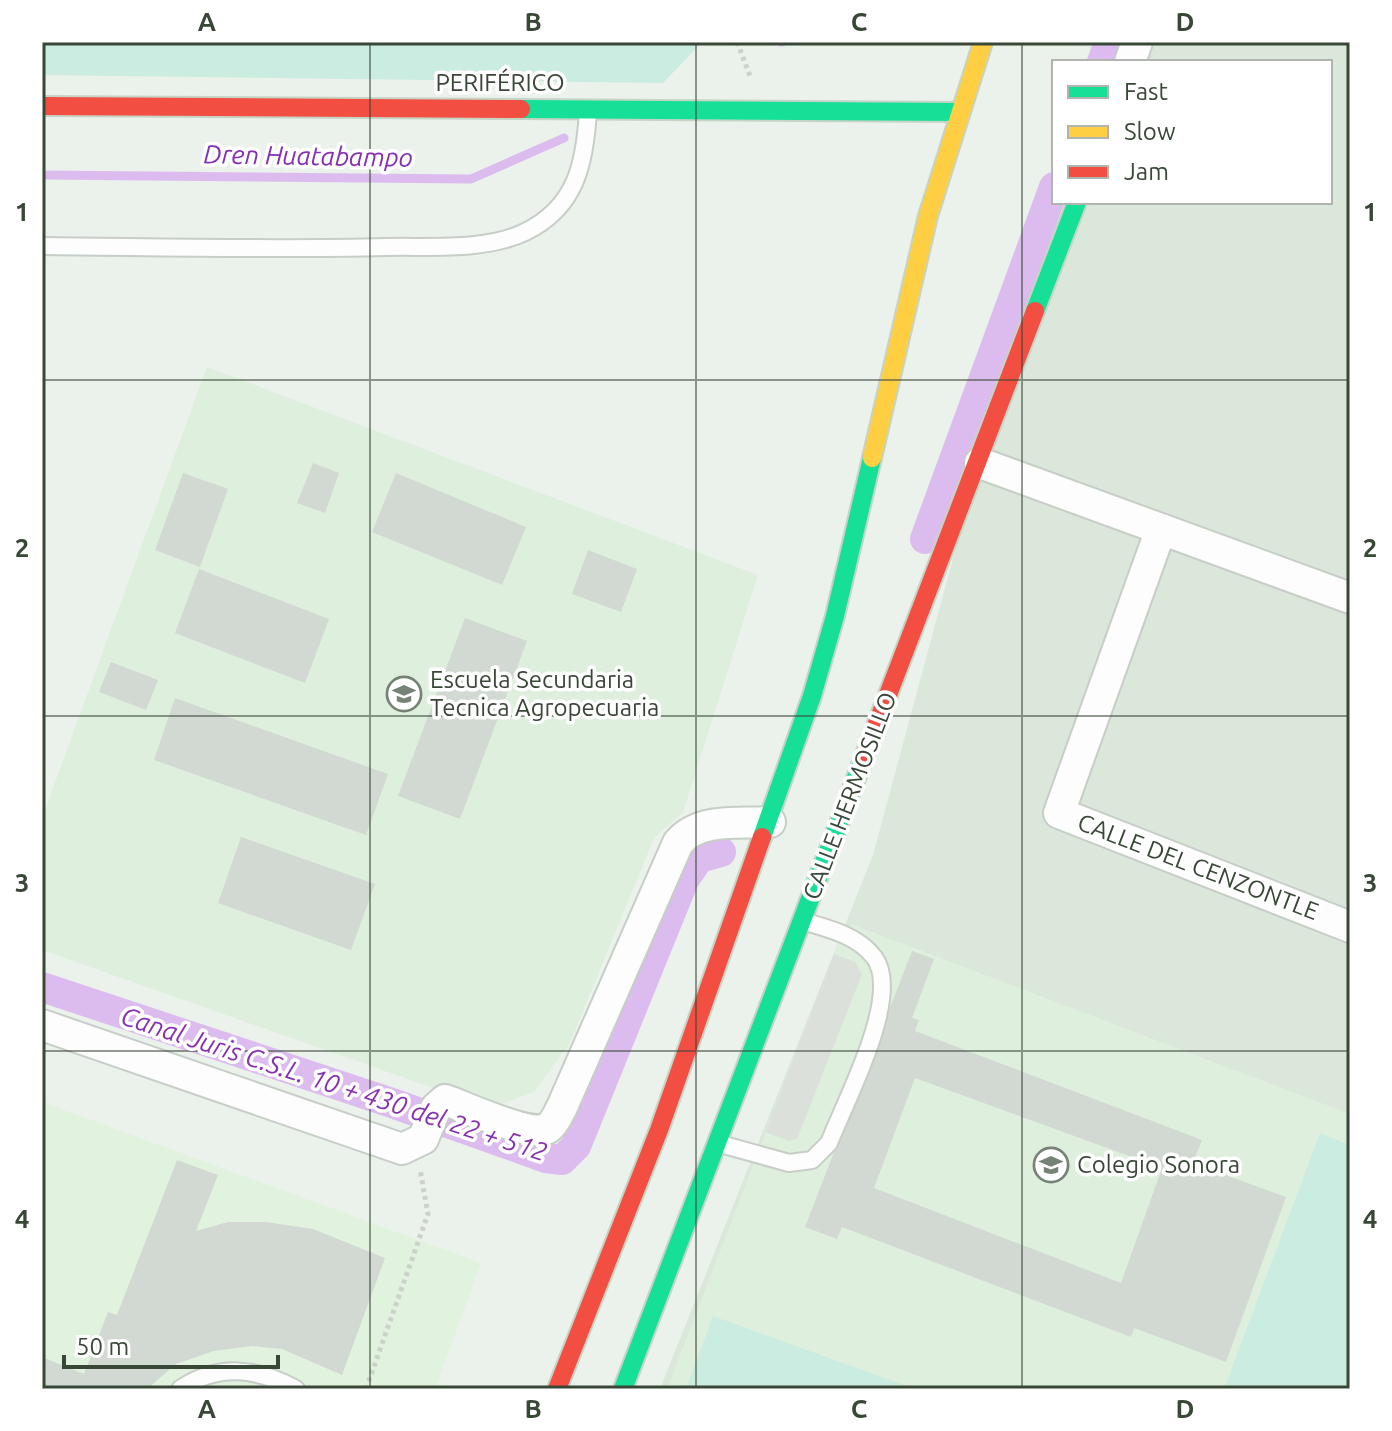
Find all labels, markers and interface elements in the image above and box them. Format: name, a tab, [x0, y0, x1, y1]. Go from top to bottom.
text: A	[198, 7, 217, 36]
text: B	[524, 7, 542, 36]
text: C	[851, 7, 868, 36]
text: D	[1176, 7, 1194, 36]
legend	[1052, 60, 1332, 204]
street label: PERIFÉRICO	[435, 68, 565, 96]
text: Fast	[1124, 78, 1168, 105]
text: Slow	[1124, 118, 1176, 145]
water label: Dren Huatabampo	[203, 139, 413, 172]
text: Jam	[1124, 158, 1169, 185]
text: 1	[15, 197, 29, 226]
text: 1	[1363, 197, 1377, 226]
text: 2	[15, 533, 29, 562]
text: 2	[1363, 533, 1377, 562]
place label: Escuela Secundaria Tecnica Agropecuaria	[430, 666, 659, 721]
school or university icon: Escuela Secundaria Tecnica Agropecuaria	[385, 675, 423, 713]
street label: CALLE HERMOSILLO	[798, 688, 902, 903]
street label: CALLE DEL CENZONTLE	[1074, 808, 1322, 925]
text: 3	[15, 868, 29, 897]
text: 3	[1363, 868, 1377, 897]
water label: Canal Juris C.S.L. 10 + 430 del 22 + 512	[117, 1001, 551, 1166]
school or university icon: Colegio Sonora	[1032, 1146, 1070, 1184]
place label: Colegio Sonora	[1077, 1151, 1240, 1178]
text: 4	[15, 1204, 29, 1233]
text: 4	[1363, 1204, 1377, 1233]
scale bar	[64, 1319, 278, 1369]
text: 50 m	[76, 1333, 129, 1360]
text: A	[198, 1394, 217, 1423]
text: B	[524, 1394, 542, 1423]
text: C	[851, 1394, 868, 1423]
text: D	[1176, 1394, 1194, 1423]

